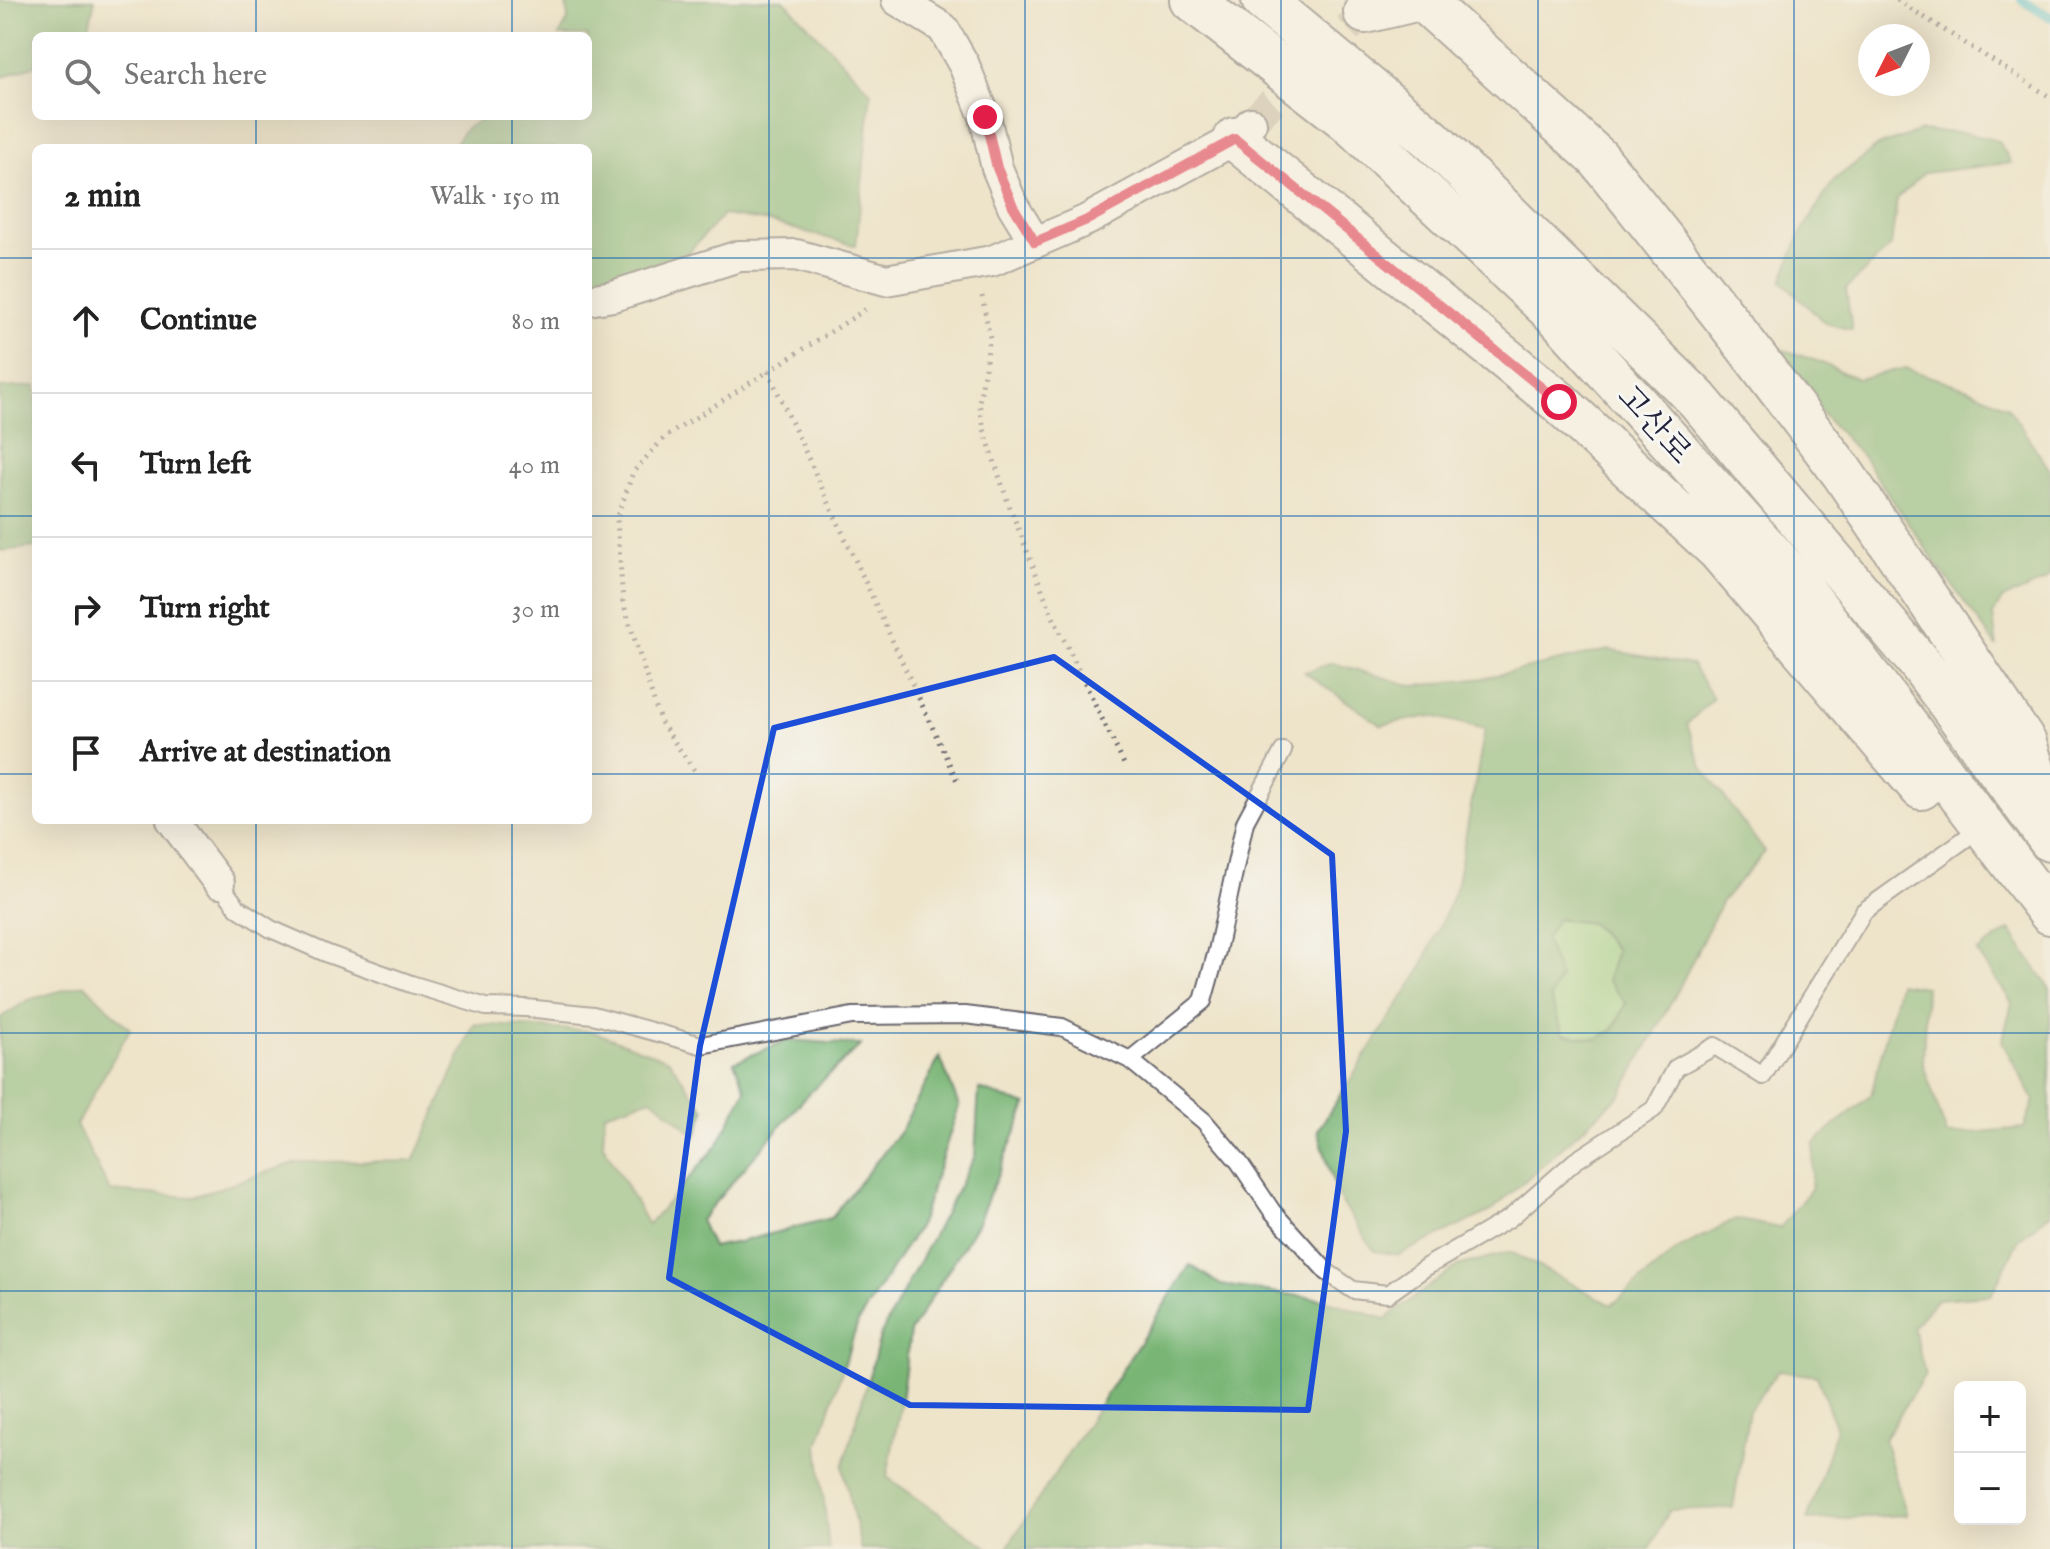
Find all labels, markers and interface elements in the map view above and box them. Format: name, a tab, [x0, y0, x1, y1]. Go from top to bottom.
north arrow	[1858, 24, 1930, 96]
search box	[32, 32, 592, 120]
icon: search	[60, 54, 104, 98]
text: Search here	[124, 57, 267, 95]
route end	[967, 99, 1003, 135]
text: 2 min	[64, 175, 141, 218]
text: Walk · 150 m	[430, 180, 560, 213]
icon: ahead	[64, 299, 108, 343]
text: Continue	[140, 302, 257, 340]
text: 80 m	[511, 305, 560, 338]
street label: 고산로	[1607, 377, 1699, 474]
route start	[1541, 384, 1577, 420]
icon: left	[64, 443, 108, 487]
text: Turn left	[140, 446, 251, 484]
text: 40 m	[509, 449, 560, 482]
icon: right	[64, 587, 108, 631]
text: Turn right	[140, 590, 270, 628]
text: 30 m	[512, 593, 560, 626]
icon: arrive	[64, 731, 108, 775]
text: Arrive at destination	[140, 734, 391, 772]
map controls	[1954, 1381, 2026, 1525]
button: +	[1954, 1381, 2026, 1453]
button: −	[1954, 1453, 2026, 1525]

